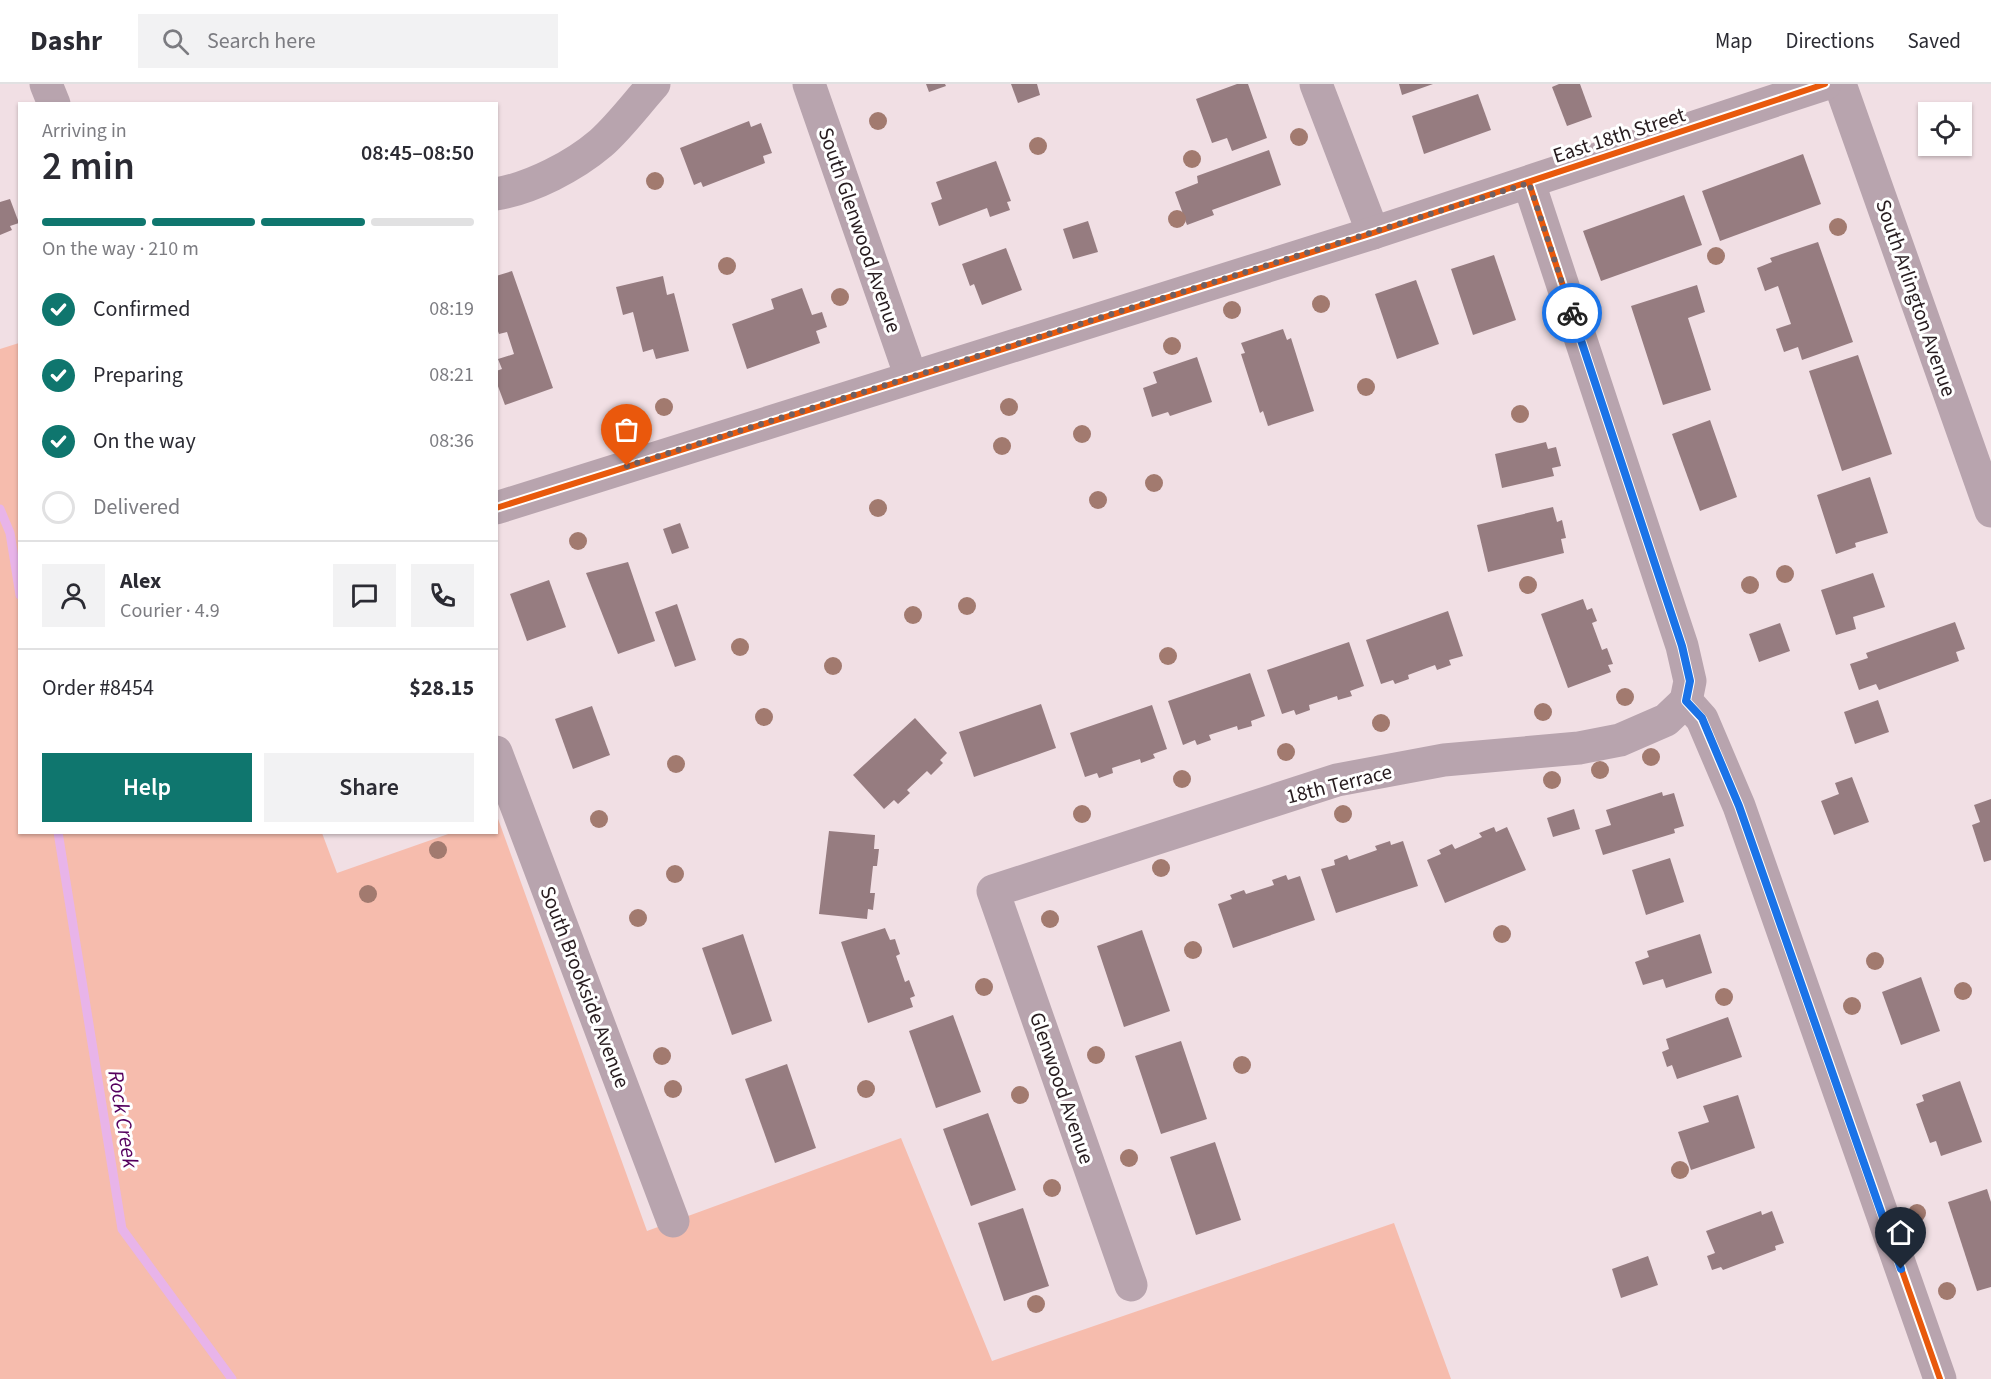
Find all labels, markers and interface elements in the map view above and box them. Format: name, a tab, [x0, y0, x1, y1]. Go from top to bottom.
search box	[138, 14, 558, 68]
text: Dashr	[30, 21, 102, 61]
icon: search	[159, 25, 192, 58]
text: Search here	[207, 25, 316, 57]
text: Map	[1715, 26, 1753, 56]
text: Directions	[1786, 26, 1874, 56]
text: Saved	[1907, 26, 1961, 56]
street label: East 18th Street	[1549, 99, 1689, 171]
map controls	[1918, 102, 1972, 156]
button: locate	[1918, 102, 1972, 156]
text: Arriving in	[42, 117, 127, 145]
street label: South Glenwood Avenue	[811, 123, 909, 337]
text: 08:45–08:50	[361, 137, 474, 169]
text: 2 min	[42, 139, 135, 195]
street label: South Arlington Avenue	[1868, 195, 1964, 401]
text: On the way · 210 m	[42, 235, 199, 263]
courier	[1542, 283, 1602, 343]
icon: check	[42, 293, 75, 326]
text: Confirmed	[93, 293, 190, 325]
text: 08:19	[429, 295, 474, 323]
icon: bike	[1556, 297, 1589, 330]
icon: check	[42, 359, 75, 392]
text: Preparing	[93, 359, 183, 391]
text: 08:21	[429, 361, 474, 389]
pin	[601, 404, 652, 466]
icon: bag	[610, 413, 643, 446]
icon: check	[42, 425, 75, 458]
text: On the way	[93, 425, 196, 457]
text: 08:36	[429, 427, 474, 455]
text: Delivered	[93, 491, 180, 523]
button: person	[42, 564, 105, 627]
button: chat	[333, 564, 396, 627]
button: phone	[411, 564, 474, 627]
text: Alex	[120, 565, 161, 597]
text: Courier · 4.9	[120, 597, 220, 625]
text: Order #8454	[42, 672, 154, 704]
text: $28.15	[409, 672, 474, 704]
button: Help	[42, 753, 252, 822]
button: Share	[264, 753, 474, 822]
street label: 18th Terrace	[1283, 756, 1395, 812]
street label: South Brookside Avenue	[533, 882, 637, 1092]
street label: Glenwood Avenue	[1022, 1008, 1102, 1168]
water label: Rock Creek	[99, 1068, 147, 1171]
pin	[1875, 1207, 1926, 1269]
icon: home	[1884, 1216, 1917, 1249]

